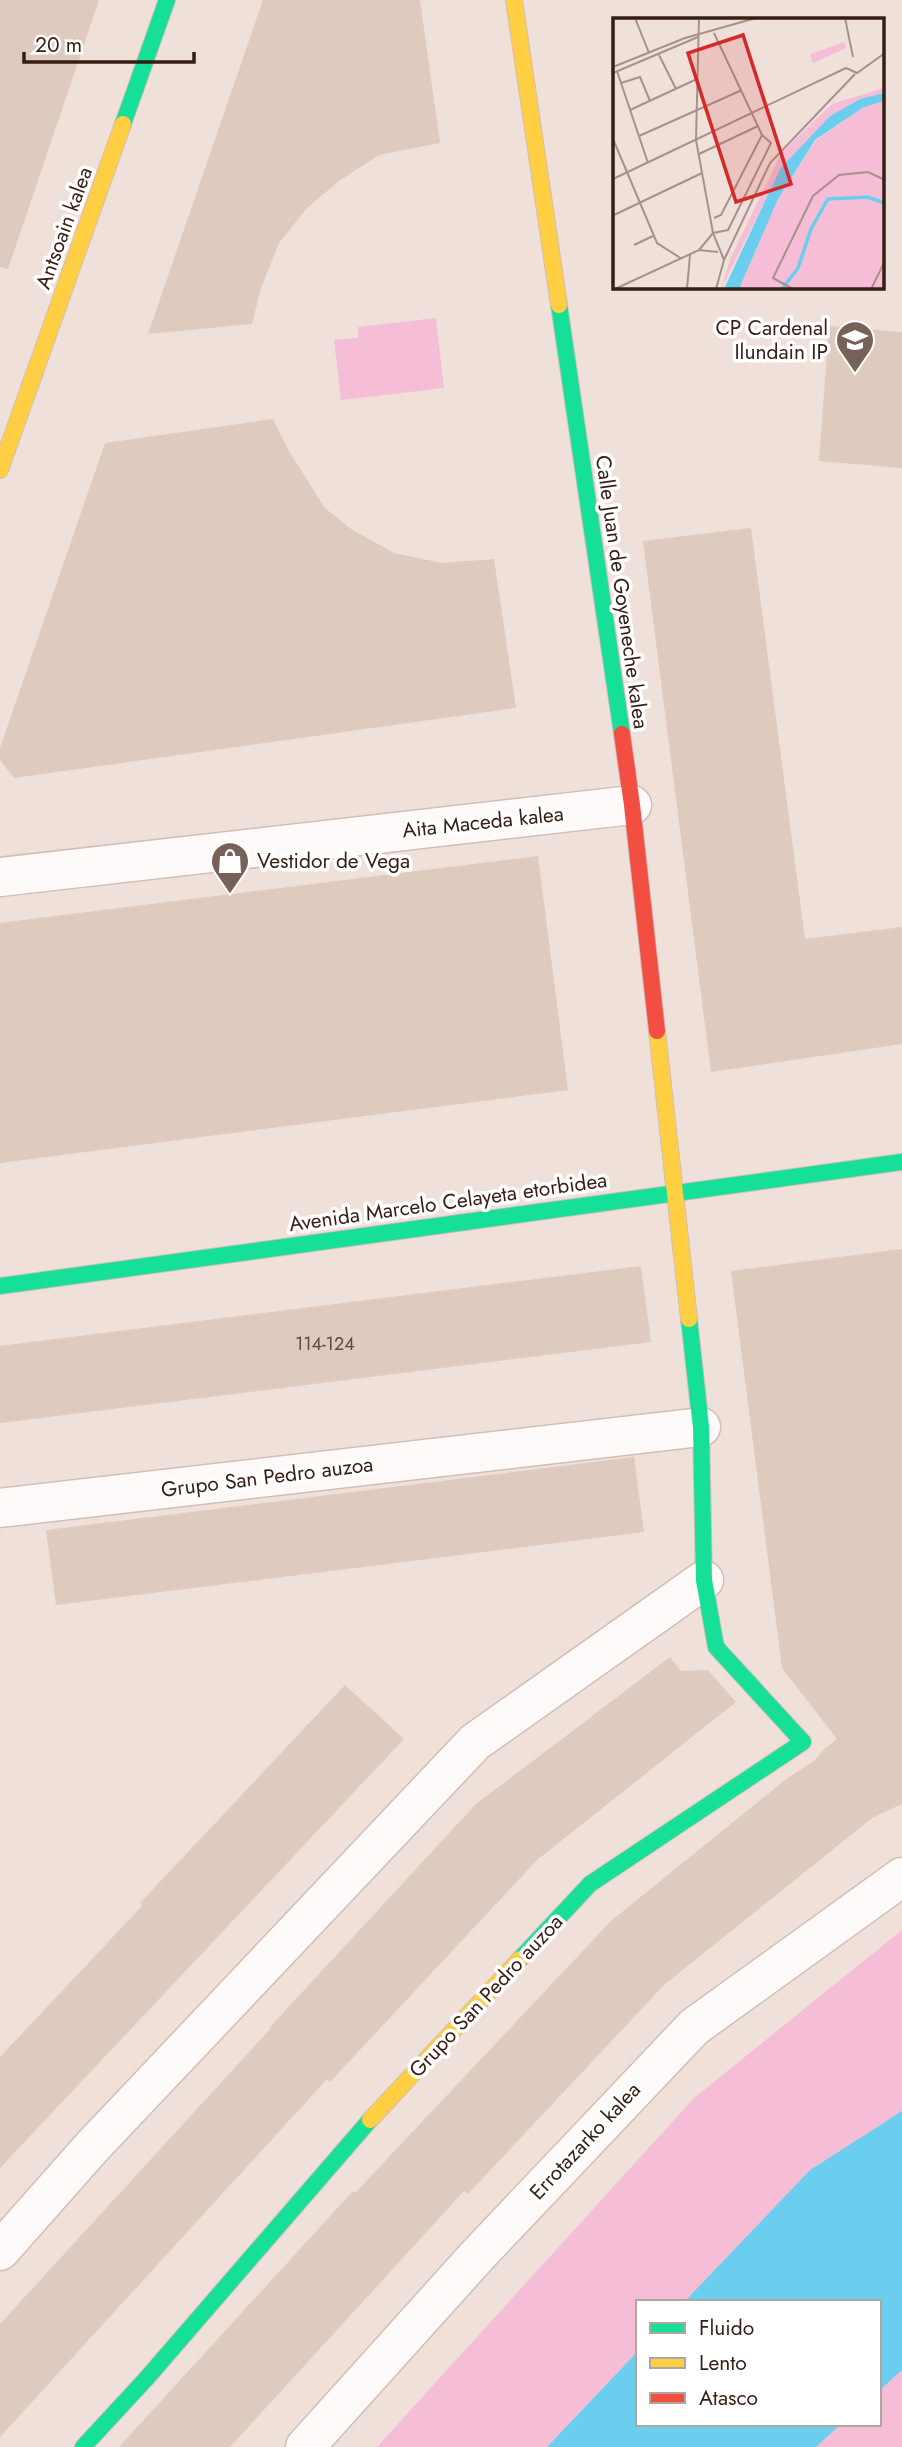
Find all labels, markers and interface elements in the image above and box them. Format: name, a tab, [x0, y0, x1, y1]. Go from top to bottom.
inset map	[613, 18, 884, 289]
scale bar	[24, 21, 194, 65]
text: 20 m	[35, 30, 82, 60]
street label: Antsoain kalea	[28, 163, 100, 293]
place label: CP Cardenal Ilundain IP	[715, 313, 828, 367]
school or university icon: CP Cardenal Ilundain IP	[834, 319, 876, 374]
street label: Calle Juan de Goyeneche kalea	[588, 453, 656, 731]
street label: Aita Maceda kalea	[401, 799, 565, 845]
shop icon: Vestidor de Vega	[209, 840, 251, 895]
place label: Vestidor de Vega	[257, 846, 410, 876]
street label: Avenida Marcelo Celayeta etorbidea	[287, 1165, 609, 1239]
house number: 114-124	[295, 1331, 355, 1357]
street label: Grupo San Pedro auzoa	[159, 1449, 375, 1505]
street label: Grupo San Pedro auzoa	[402, 1908, 570, 2084]
street label: Errotazarko kalea	[523, 2076, 647, 2206]
legend	[636, 2300, 881, 2426]
text: Fluido	[699, 2313, 754, 2343]
text: Lento	[699, 2348, 747, 2378]
text: Atasco	[699, 2383, 758, 2413]

